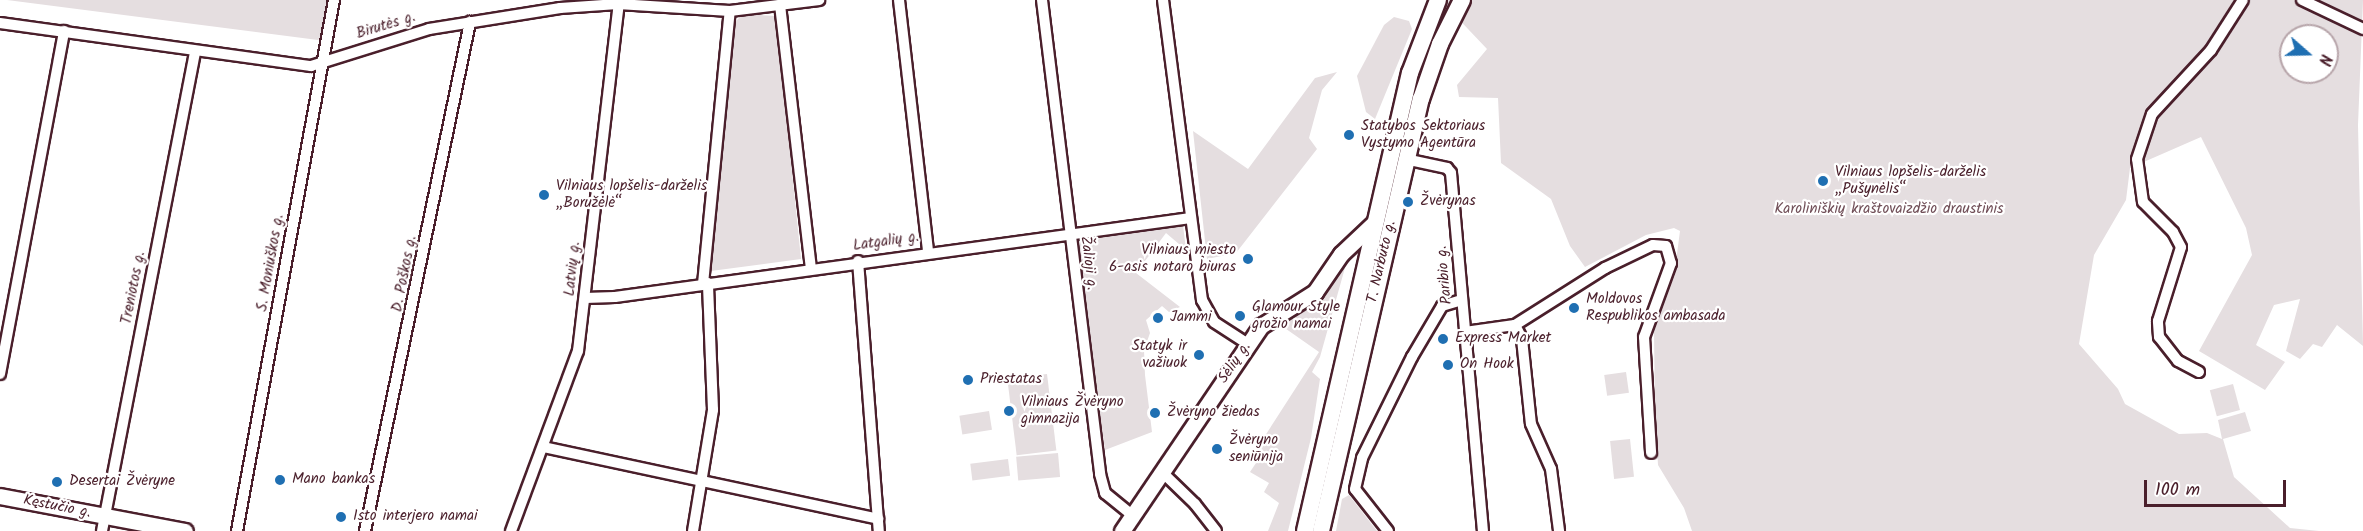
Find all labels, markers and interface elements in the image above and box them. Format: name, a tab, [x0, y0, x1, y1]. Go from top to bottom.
street label: Birutės g.	[354, 9, 418, 43]
north arrow	[2279, 24, 2339, 84]
text: N	[2311, 51, 2338, 69]
place label: Statybos Sektoriaus Vystymo Agentūra	[1361, 117, 1485, 152]
marker: Statybos Sektoriaus Vystymo Agentūra	[1342, 128, 1356, 142]
place label: Vilniaus lopšelis-darželis „Pušynėlis“	[1835, 163, 1986, 198]
marker: Vilniaus lopšelis-darželis „Pušynėlis“	[1816, 174, 1830, 188]
place label: Vilniaus lopšelis-darželis „Boružėlė“	[556, 177, 707, 212]
marker: Vilniaus lopšelis-darželis „Boružėlė“	[537, 188, 551, 202]
place label: Žvėrynas	[1420, 193, 1476, 211]
marker: Žvėrynas	[1401, 195, 1415, 209]
park label: Karoliniškių kraštovaizdžio draustinis	[1775, 201, 2003, 219]
street label: S. Moniuškos g.	[254, 213, 288, 313]
street label: T. Narbuto g.	[1364, 219, 1400, 305]
street label: Latgalių g.	[852, 228, 920, 256]
street label: D. Poškos g.	[389, 234, 421, 314]
street label: Žalioji g.	[1076, 235, 1100, 291]
street label: Latvių g.	[561, 241, 585, 297]
place label: Vilniaus miesto 6-asis notaro biuras	[1109, 241, 1236, 276]
street label: Paribio g.	[1433, 245, 1457, 305]
street label: Treniotos g.	[118, 250, 150, 326]
marker: Vilniaus miesto 6-asis notaro biuras	[1241, 252, 1255, 266]
place label: Moldovos Respublikos ambasada	[1586, 290, 1725, 325]
place label: Glamour Style grožio namai	[1252, 298, 1340, 333]
marker: Moldovos Respublikos ambasada	[1567, 301, 1581, 315]
place label: Jammi	[1170, 309, 1212, 327]
marker: Glamour Style grožio namai	[1233, 309, 1247, 323]
marker: Jammi	[1151, 311, 1165, 325]
place label: Express Market	[1455, 330, 1551, 348]
marker: Express Market	[1436, 332, 1450, 346]
place label: Statyk ir važiuok	[1132, 337, 1187, 372]
street label: Sėlių g.	[1215, 339, 1255, 387]
marker: Statyk ir važiuok	[1192, 348, 1206, 362]
place label: On Hook	[1460, 356, 1514, 374]
marker: On Hook	[1441, 358, 1455, 372]
place label: Priestatas	[980, 371, 1042, 389]
marker: Priestatas	[961, 373, 975, 387]
place label: Vilniaus Žvėryno gimnazija	[1021, 393, 1123, 428]
marker: Vilniaus Žvėryno gimnazija	[1002, 404, 1016, 418]
place label: Žvėryno žiedas	[1167, 404, 1260, 422]
marker: Žvėryno žiedas	[1148, 406, 1162, 420]
place label: Žvėryno seniūnija	[1229, 431, 1283, 466]
marker: Žvėryno seniūnija	[1210, 442, 1224, 456]
scale bar	[2147, 468, 2290, 506]
place label: Mano bankas	[292, 471, 375, 489]
place label: Desertai Žvėryne	[69, 473, 175, 491]
marker: Mano bankas	[273, 473, 287, 487]
marker: Desertai Žvėryne	[50, 475, 64, 489]
text: 100 m	[2155, 476, 2200, 505]
street label: Kęstučio g.	[22, 492, 92, 522]
place label: Isto interjero namai	[353, 508, 478, 526]
marker: Isto interjero namai	[334, 510, 348, 524]

